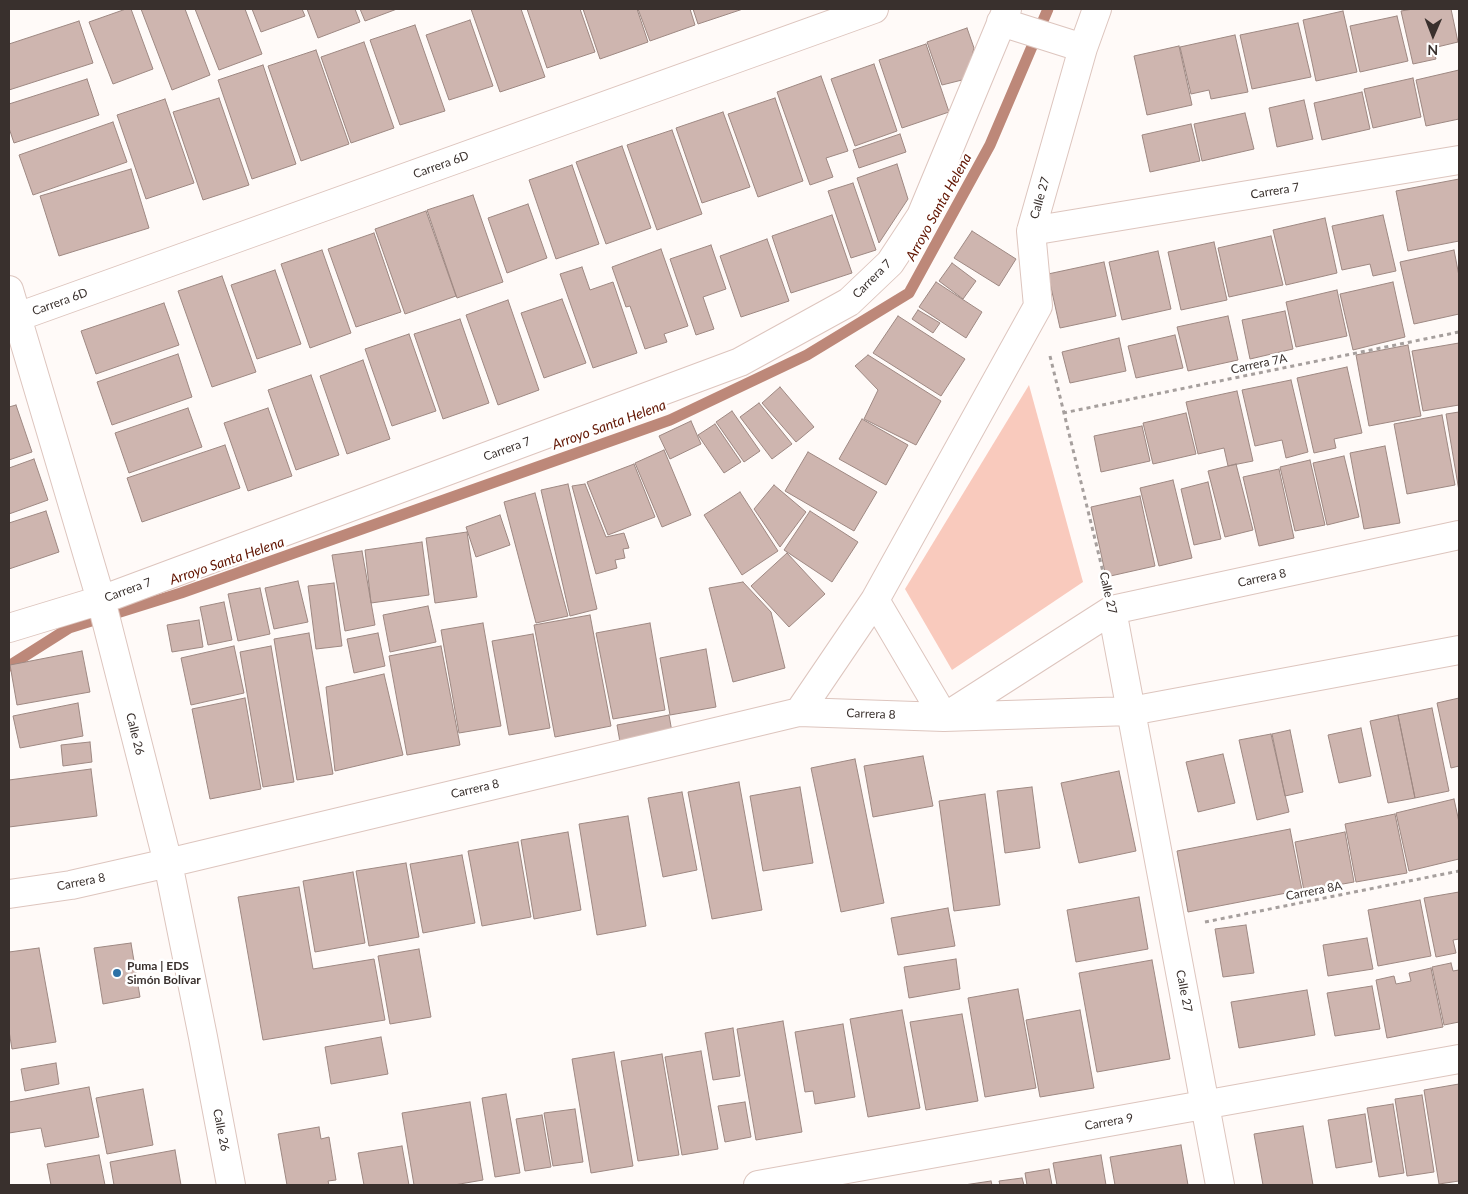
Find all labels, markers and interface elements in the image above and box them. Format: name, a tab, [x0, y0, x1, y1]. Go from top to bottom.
north arrow	[1408, 10, 1458, 60]
text: N	[1427, 42, 1438, 59]
street label: Carrera 6D	[411, 148, 471, 182]
water label: Arroyo Santa Helena	[903, 150, 975, 264]
street label: Calle 27	[1027, 175, 1053, 221]
street label: Carrera 7	[1250, 180, 1300, 202]
street label: Carrera 7	[850, 257, 894, 301]
street label: Carrera 6D	[30, 285, 90, 319]
street label: Carrera 7A	[1230, 351, 1288, 377]
water label: Arroyo Santa Helena	[550, 397, 668, 453]
street label: Carrera 7	[481, 434, 533, 464]
water label: Arroyo Santa Helena	[168, 534, 286, 588]
street label: Carrera 8	[1237, 566, 1287, 590]
street label: Calle 27	[1096, 570, 1120, 616]
street label: Carrera 7	[102, 575, 154, 605]
street label: Carrera 8	[846, 706, 896, 722]
street label: Calle 26	[123, 711, 147, 757]
street label: Carrera 8	[449, 776, 501, 802]
street label: Carrera 8	[56, 870, 106, 894]
street label: Carrera 8A	[1285, 878, 1343, 904]
place label: Puma | EDS Simón Bolívar	[127, 959, 201, 987]
marker: Puma | EDS Simón Bolívar	[111, 967, 123, 979]
street label: Calle 27	[1173, 969, 1195, 1013]
street label: Calle 26	[210, 1108, 232, 1152]
street label: Carrera 9	[1084, 1111, 1134, 1133]

